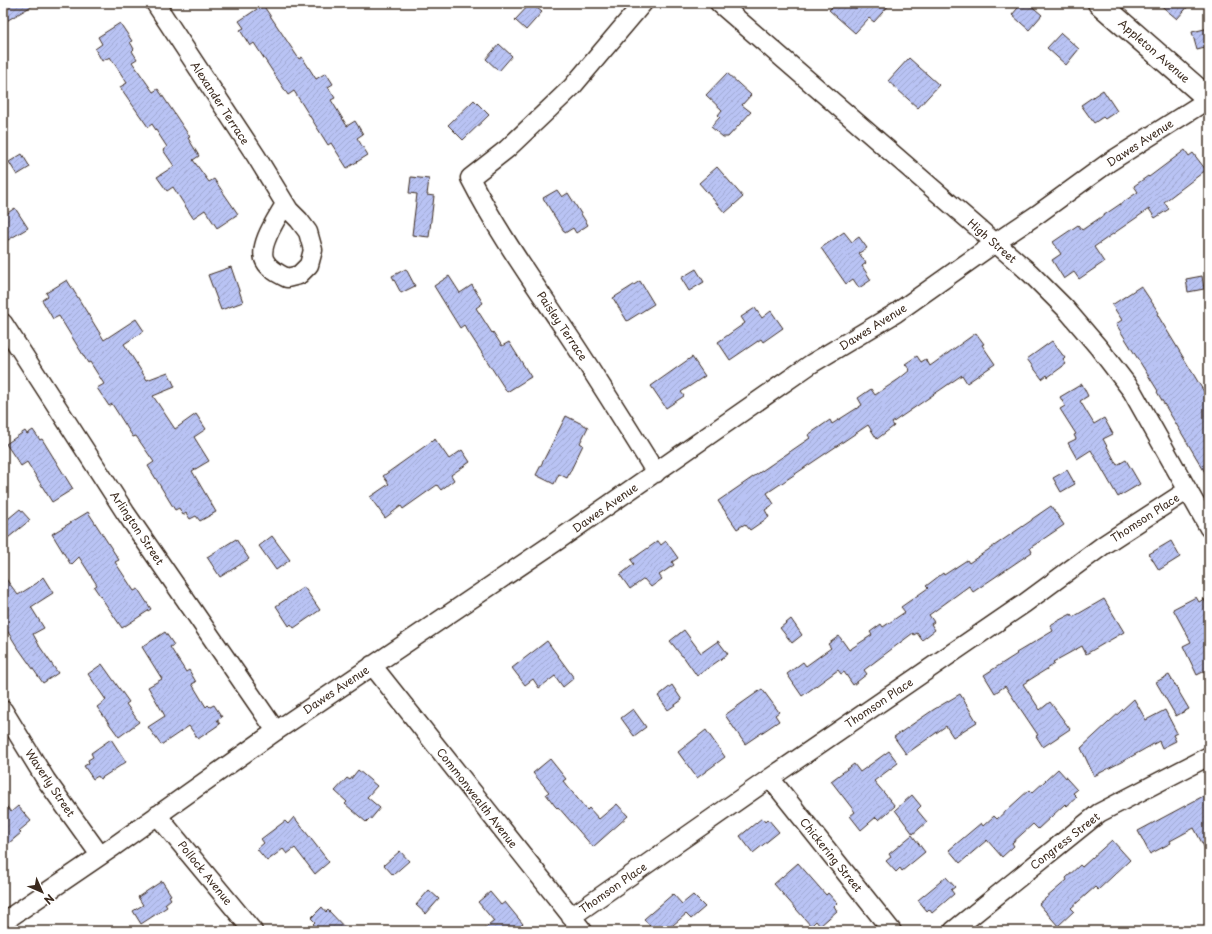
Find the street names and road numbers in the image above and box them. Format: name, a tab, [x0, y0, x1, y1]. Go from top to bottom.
street label: Appleton Avenue	[1115, 15, 1194, 87]
street label: Alexander Terrace	[187, 58, 254, 148]
street label: Dawes Avenue	[1103, 115, 1177, 171]
street label: High Street	[964, 214, 1021, 267]
street label: Paisley Terrace	[533, 288, 592, 364]
street label: Dawes Avenue	[836, 299, 910, 354]
street label: Dawes Avenue	[568, 479, 641, 537]
street label: Arlington Street	[106, 487, 169, 569]
street label: Thomson Place	[1107, 489, 1183, 546]
street label: Dawes Avenue	[299, 661, 372, 718]
street label: Thomson Place	[841, 673, 916, 732]
street label: Commonwealth Avenue	[433, 744, 522, 851]
street label: Waverly Street	[21, 745, 80, 820]
street label: Congress Street	[1026, 808, 1104, 873]
street label: Chickering Street	[796, 814, 867, 896]
street label: Pollock Avenue	[174, 837, 237, 908]
street label: Thomson Place	[575, 858, 650, 917]

